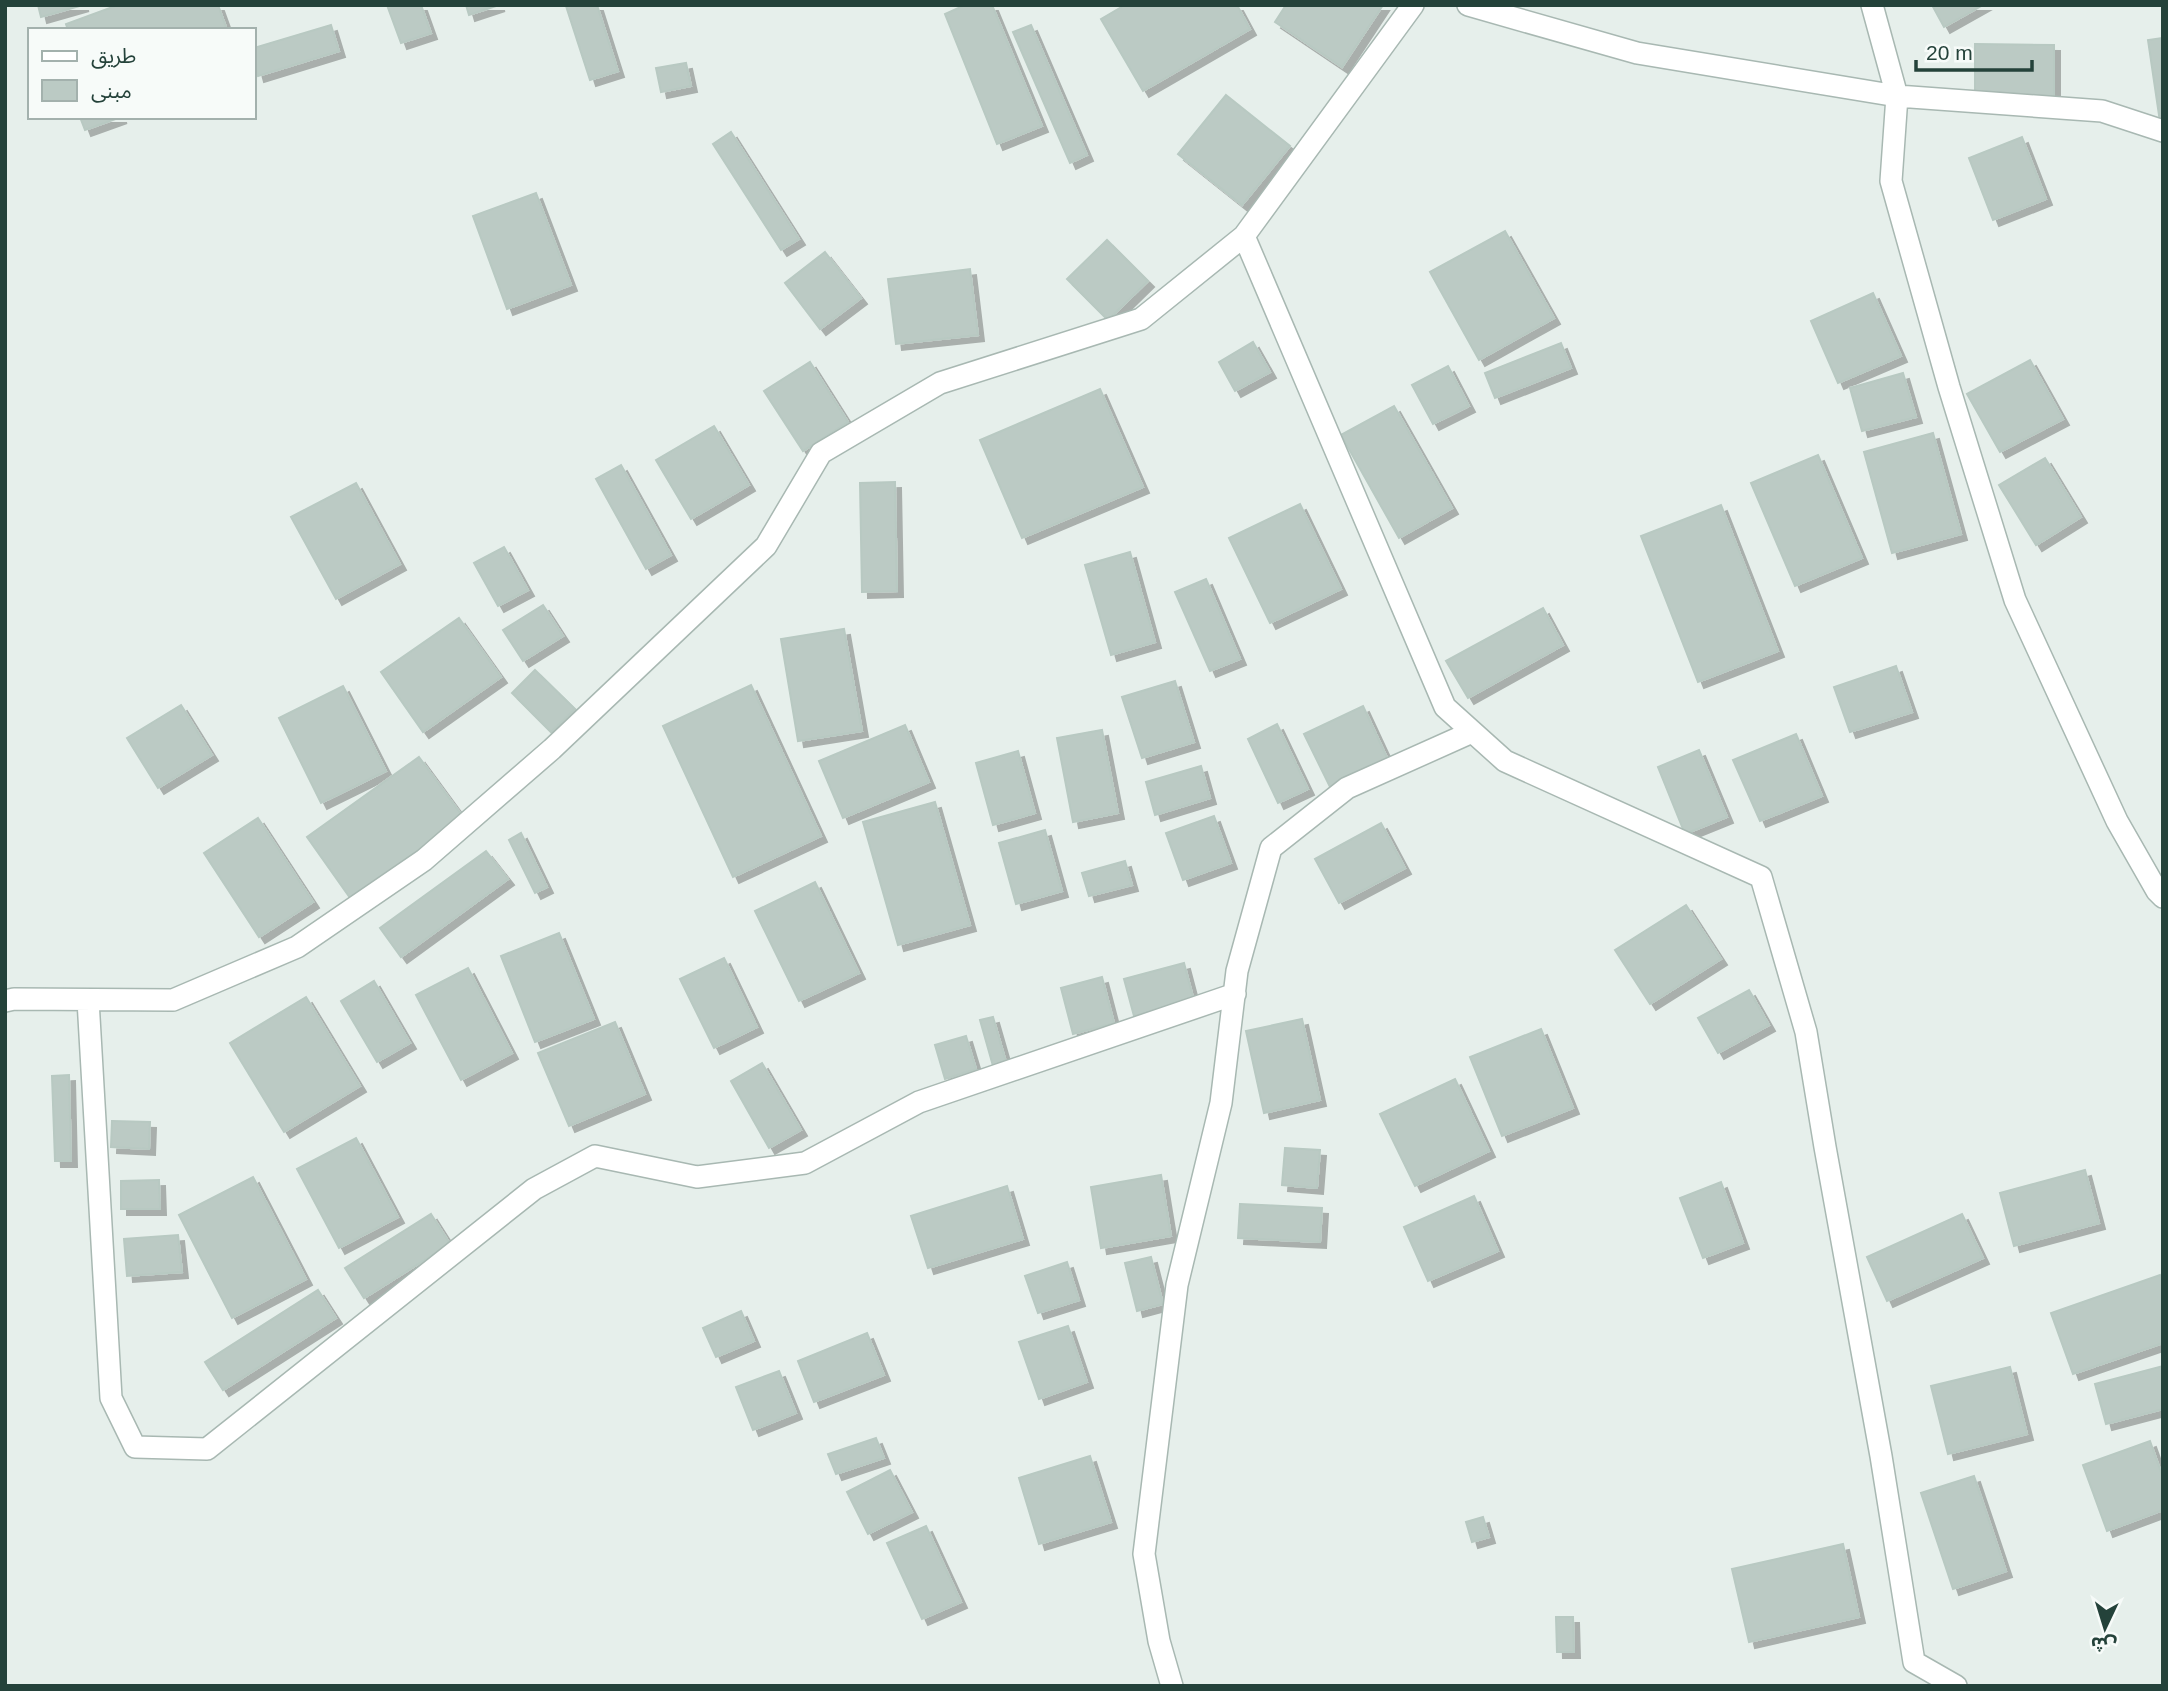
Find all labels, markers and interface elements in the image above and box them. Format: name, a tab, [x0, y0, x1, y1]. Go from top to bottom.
legend	[28, 28, 256, 119]
scale bar	[1916, 28, 2032, 72]
text: 20 m	[1926, 41, 1973, 64]
text: طريق	[91, 44, 136, 69]
text: مبنى	[91, 79, 132, 103]
north arrow	[2070, 1593, 2140, 1663]
text: ش	[2090, 1633, 2118, 1656]

